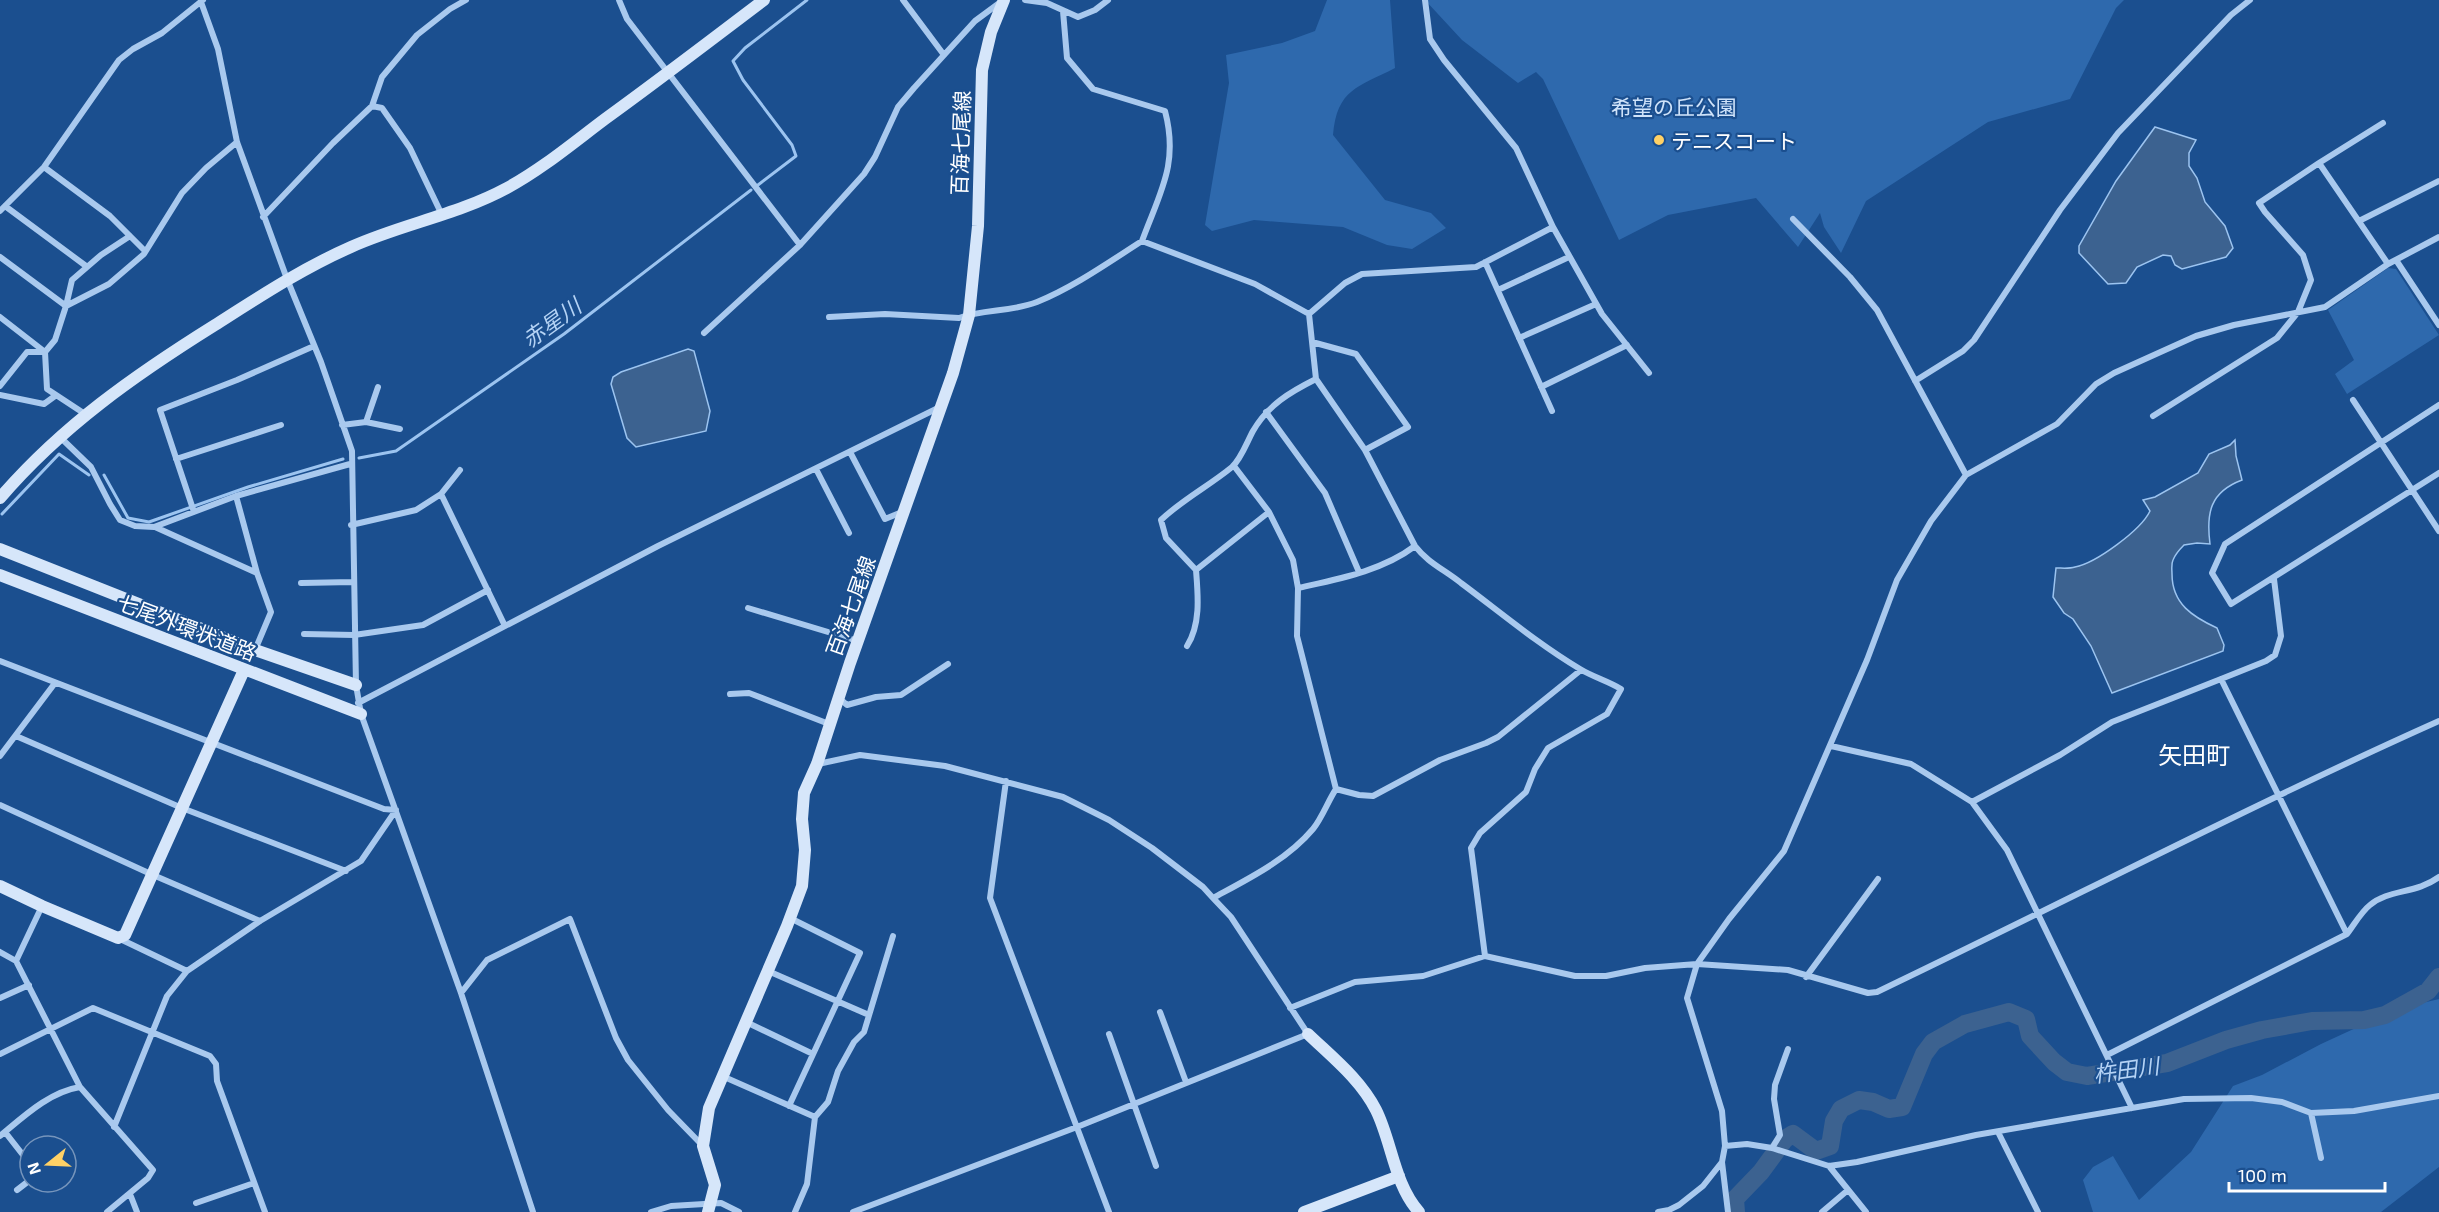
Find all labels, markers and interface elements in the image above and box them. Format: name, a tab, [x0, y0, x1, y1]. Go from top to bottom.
street label: 百海七尾線	[946, 90, 974, 196]
park label: 希望の丘公園	[1611, 94, 1737, 119]
place label: テニスコート	[1671, 128, 1797, 153]
marker: テニスコート	[1652, 133, 1666, 147]
water label: 赤星川	[517, 291, 587, 352]
street label: 百海七尾線	[820, 552, 880, 660]
street label: 七尾外環状道路	[114, 589, 260, 665]
district label: 矢田町	[2158, 740, 2230, 769]
water label: 杵田川	[2092, 1051, 2162, 1086]
north arrow	[18, 1134, 78, 1194]
scale bar	[2229, 1155, 2385, 1193]
text: N	[22, 1160, 44, 1177]
text: 100 m	[2238, 1164, 2287, 1186]

